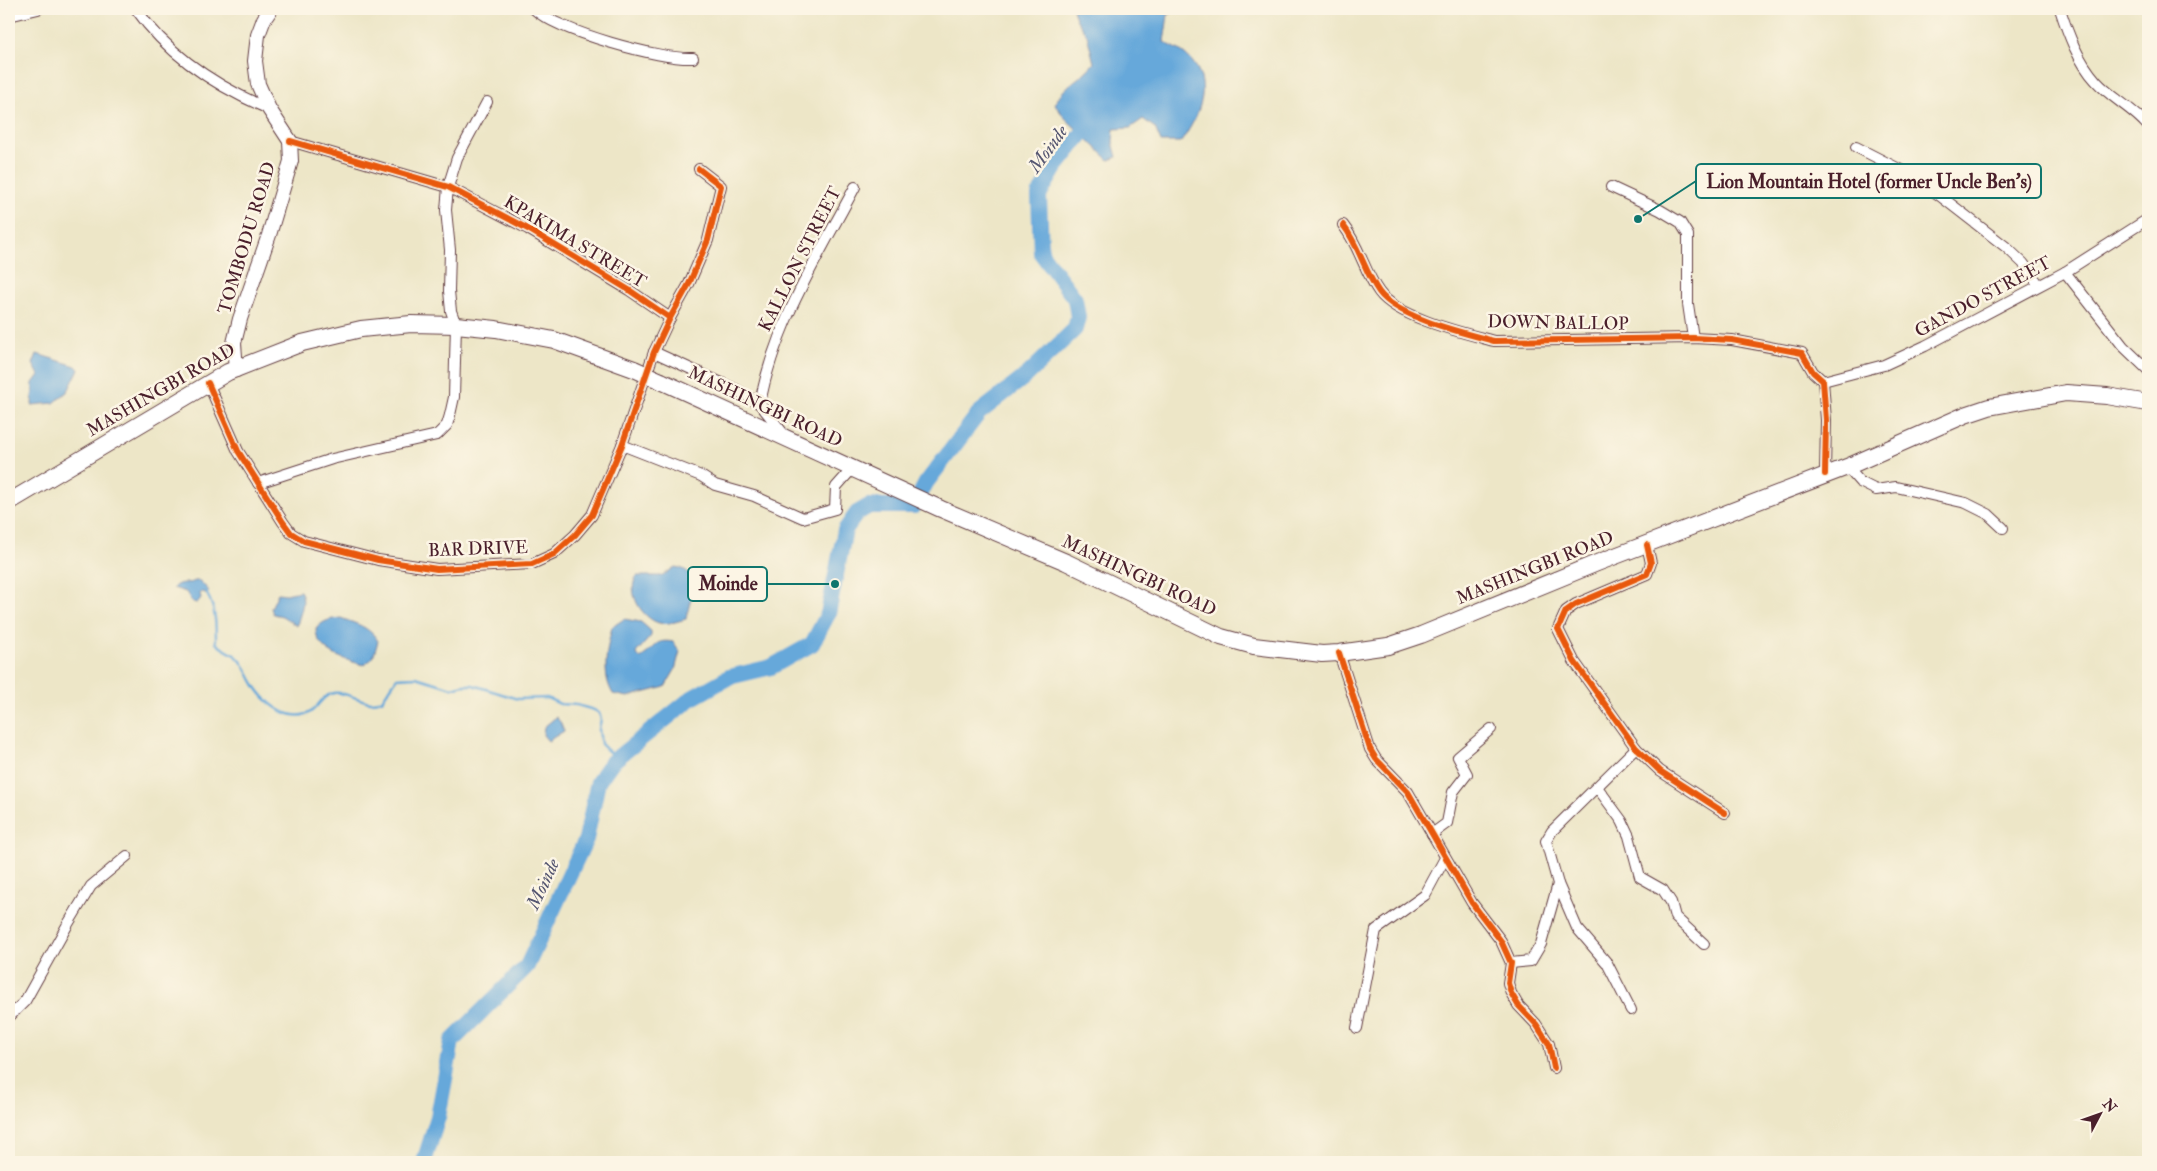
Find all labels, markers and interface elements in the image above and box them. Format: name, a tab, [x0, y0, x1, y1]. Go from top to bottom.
water label: Moinde	[1022, 120, 1074, 178]
street label: TOMBODU ROAD	[213, 159, 281, 317]
callout: Lion Mountain Hotel (former Uncle Ben's)	[1696, 164, 2041, 198]
text: Lion Mountain Hotel (former Uncle Ben's)	[1706, 170, 2032, 194]
street label: KALLON STREET	[753, 182, 847, 335]
street label: KPAKIMA STREET	[500, 190, 651, 294]
street label: GANDO STREET	[1911, 251, 2056, 343]
street label: DOWN BALLOP	[1487, 310, 1629, 336]
street label: MASHINGBI ROAD	[83, 338, 239, 442]
street label: MASHINGBI ROAD	[684, 361, 846, 453]
street label: MASHINGBI ROAD	[1453, 526, 1617, 610]
street label: MASHINGBI ROAD	[1058, 530, 1220, 622]
street label: BAR DRIVE	[428, 536, 528, 562]
callout: Moinde	[688, 567, 767, 601]
text: Moinde	[697, 572, 758, 596]
water label: Moinde	[520, 854, 565, 914]
north arrow	[2074, 1088, 2124, 1138]
text: N	[2098, 1095, 2120, 1116]

